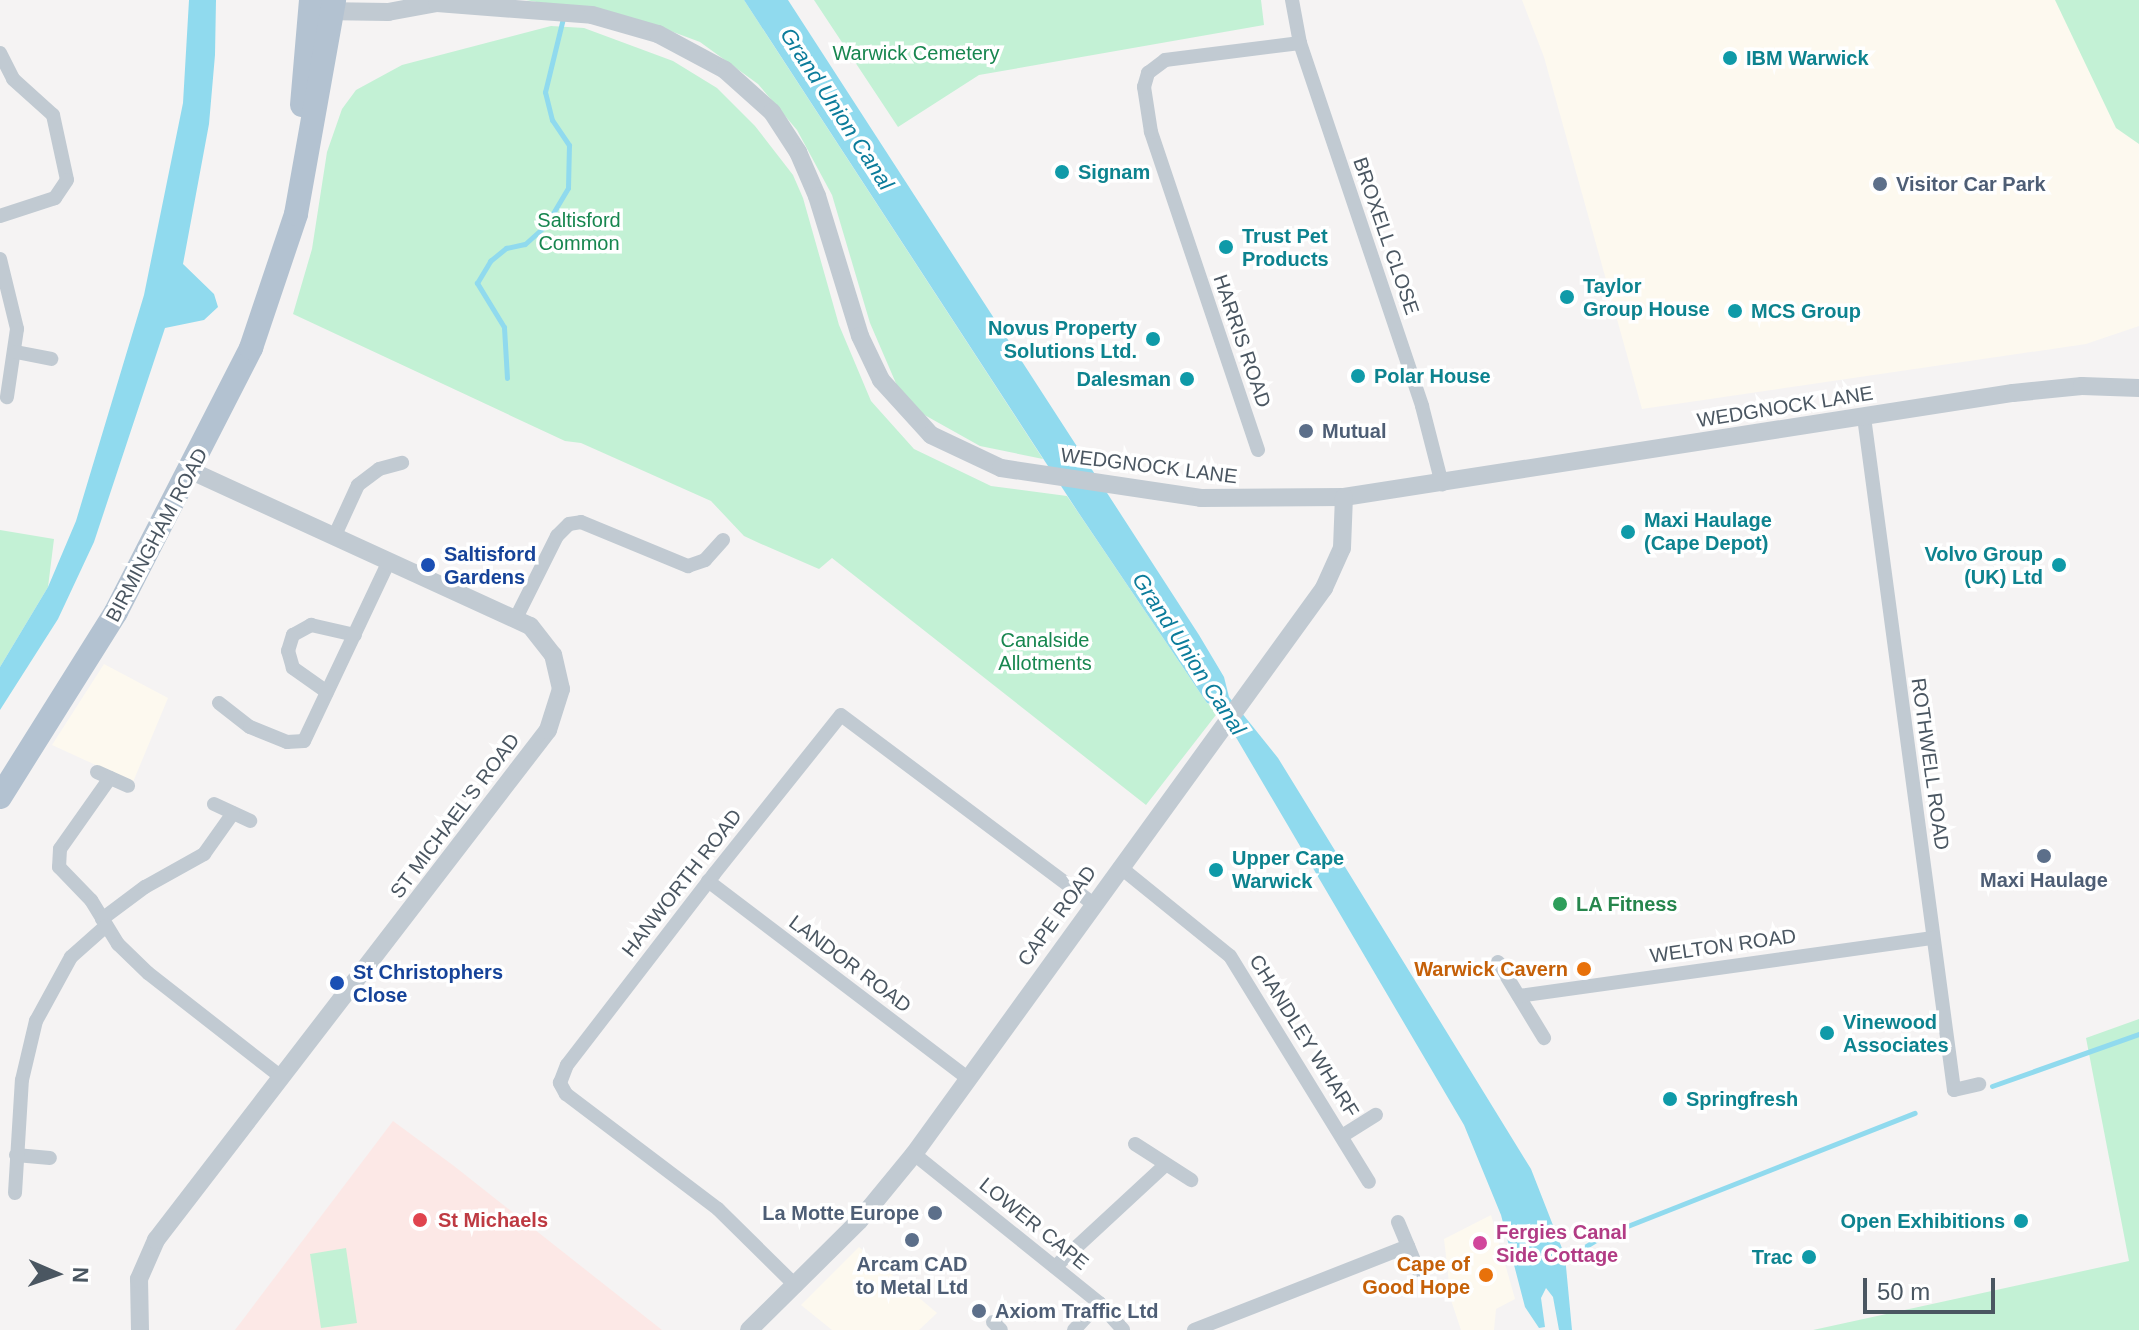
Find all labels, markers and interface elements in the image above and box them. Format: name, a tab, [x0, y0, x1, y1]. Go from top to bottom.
water label: Grand Union Canal	[775, 23, 899, 195]
park label: Warwick Cemetery	[832, 41, 1000, 65]
place label: IBM Warwick	[1746, 46, 1869, 70]
marker: IBM Warwick	[1721, 49, 1739, 67]
street label: BROXELL CLOSE	[1348, 154, 1424, 318]
place label: Signam	[1078, 160, 1150, 184]
marker: Signam	[1053, 163, 1071, 181]
place label: Visitor Car Park	[1896, 172, 2046, 196]
marker: Visitor Car Park	[1871, 175, 1889, 193]
park label: Saltisford Common	[537, 209, 621, 256]
place label: Trust Pet Products	[1242, 224, 1329, 271]
marker: Trust Pet Products	[1217, 238, 1235, 256]
street label: HARRIS ROAD	[1208, 271, 1276, 411]
place label: Taylor Group House	[1583, 274, 1710, 321]
marker: Taylor Group House	[1558, 288, 1576, 306]
place label: MCS Group	[1751, 299, 1861, 323]
marker: MCS Group	[1726, 302, 1744, 320]
place label: Novus Property Solutions Ltd.	[988, 316, 1137, 363]
marker: Novus Property Solutions Ltd.	[1144, 330, 1162, 348]
place label: Polar House	[1374, 364, 1491, 388]
place label: Dalesman	[1077, 367, 1171, 391]
marker: Polar House	[1349, 367, 1367, 385]
marker: Dalesman	[1178, 370, 1196, 388]
street label: WEDGNOCK LANE	[1695, 381, 1875, 433]
place label: Mutual	[1322, 419, 1386, 443]
marker: Mutual	[1297, 422, 1315, 440]
street label: WEDGNOCK LANE	[1059, 443, 1239, 489]
street label: BIRMINGHAM ROAD	[101, 444, 213, 626]
place label: Maxi Haulage (Cape Depot)	[1644, 508, 1772, 555]
marker: Maxi Haulage (Cape Depot)	[1619, 523, 1637, 541]
place label: Saltisford Gardens	[444, 542, 536, 589]
place label: Volvo Group (UK) Ltd	[1924, 542, 2043, 589]
marker: Saltisford Gardens	[419, 556, 437, 574]
marker: Volvo Group (UK) Ltd	[2050, 556, 2068, 574]
water label: Grand Union Canal	[1127, 568, 1251, 740]
park label: Canalside Allotments	[998, 628, 1092, 675]
street label: ROTHWELL ROAD	[1906, 676, 1954, 852]
street label: ST MICHAEL'S ROAD	[385, 729, 525, 903]
street label: HANWORTH ROAD	[617, 804, 747, 962]
place label: Upper Cape Warwick	[1232, 846, 1344, 893]
marker: Maxi Haulage	[2035, 847, 2053, 865]
street label: CAPE ROAD	[1013, 861, 1101, 971]
marker: Upper Cape Warwick	[1207, 861, 1225, 879]
place label: Maxi Haulage	[1980, 868, 2108, 892]
place label: LA Fitness	[1576, 892, 1678, 916]
marker: LA Fitness	[1551, 895, 1569, 913]
street label: LANDOR ROAD	[784, 910, 916, 1018]
street label: WELTON ROAD	[1649, 924, 1797, 968]
street label: CHANDLEY WHARF	[1244, 950, 1364, 1122]
place label: Warwick Cavern	[1414, 957, 1568, 981]
place label: St Christophers Close	[353, 960, 503, 1007]
marker: Warwick Cavern	[1575, 960, 1593, 978]
marker: St Christophers Close	[328, 974, 346, 992]
place label: Vinewood Associates	[1843, 1010, 1949, 1057]
marker: Vinewood Associates	[1818, 1024, 1836, 1042]
place label: Springfresh	[1686, 1087, 1798, 1111]
marker: Springfresh	[1661, 1090, 1679, 1108]
street label: LOWER CAPE	[975, 1173, 1093, 1275]
place label: La Motte Europe	[762, 1201, 919, 1225]
marker: La Motte Europe	[926, 1204, 944, 1222]
place label: St Michaels	[438, 1208, 548, 1232]
marker: St Michaels	[409, 1209, 431, 1231]
place label: Open Exhibitions	[1841, 1209, 2005, 1233]
marker: Open Exhibitions	[2012, 1212, 2030, 1230]
place label: Fergies Canal Side Cottage	[1496, 1220, 1627, 1267]
marker: Arcam CAD to Metal Ltd	[903, 1231, 921, 1249]
north arrow	[16, 1234, 96, 1314]
marker: Fergies Canal Side Cottage	[1471, 1234, 1489, 1252]
place label: Trac	[1752, 1245, 1793, 1269]
marker: Trac	[1800, 1248, 1818, 1266]
place label: Arcam CAD to Metal Ltd	[856, 1252, 968, 1299]
place label: Cape of Good Hope	[1362, 1252, 1470, 1299]
scale bar	[1867, 1262, 1999, 1312]
text: N	[68, 1266, 93, 1283]
marker: Cape of Good Hope	[1477, 1266, 1495, 1284]
text: 50 m	[1877, 1278, 1930, 1305]
place label: Axiom Traffic Ltd	[995, 1299, 1158, 1323]
marker: Axiom Traffic Ltd	[970, 1302, 988, 1320]

